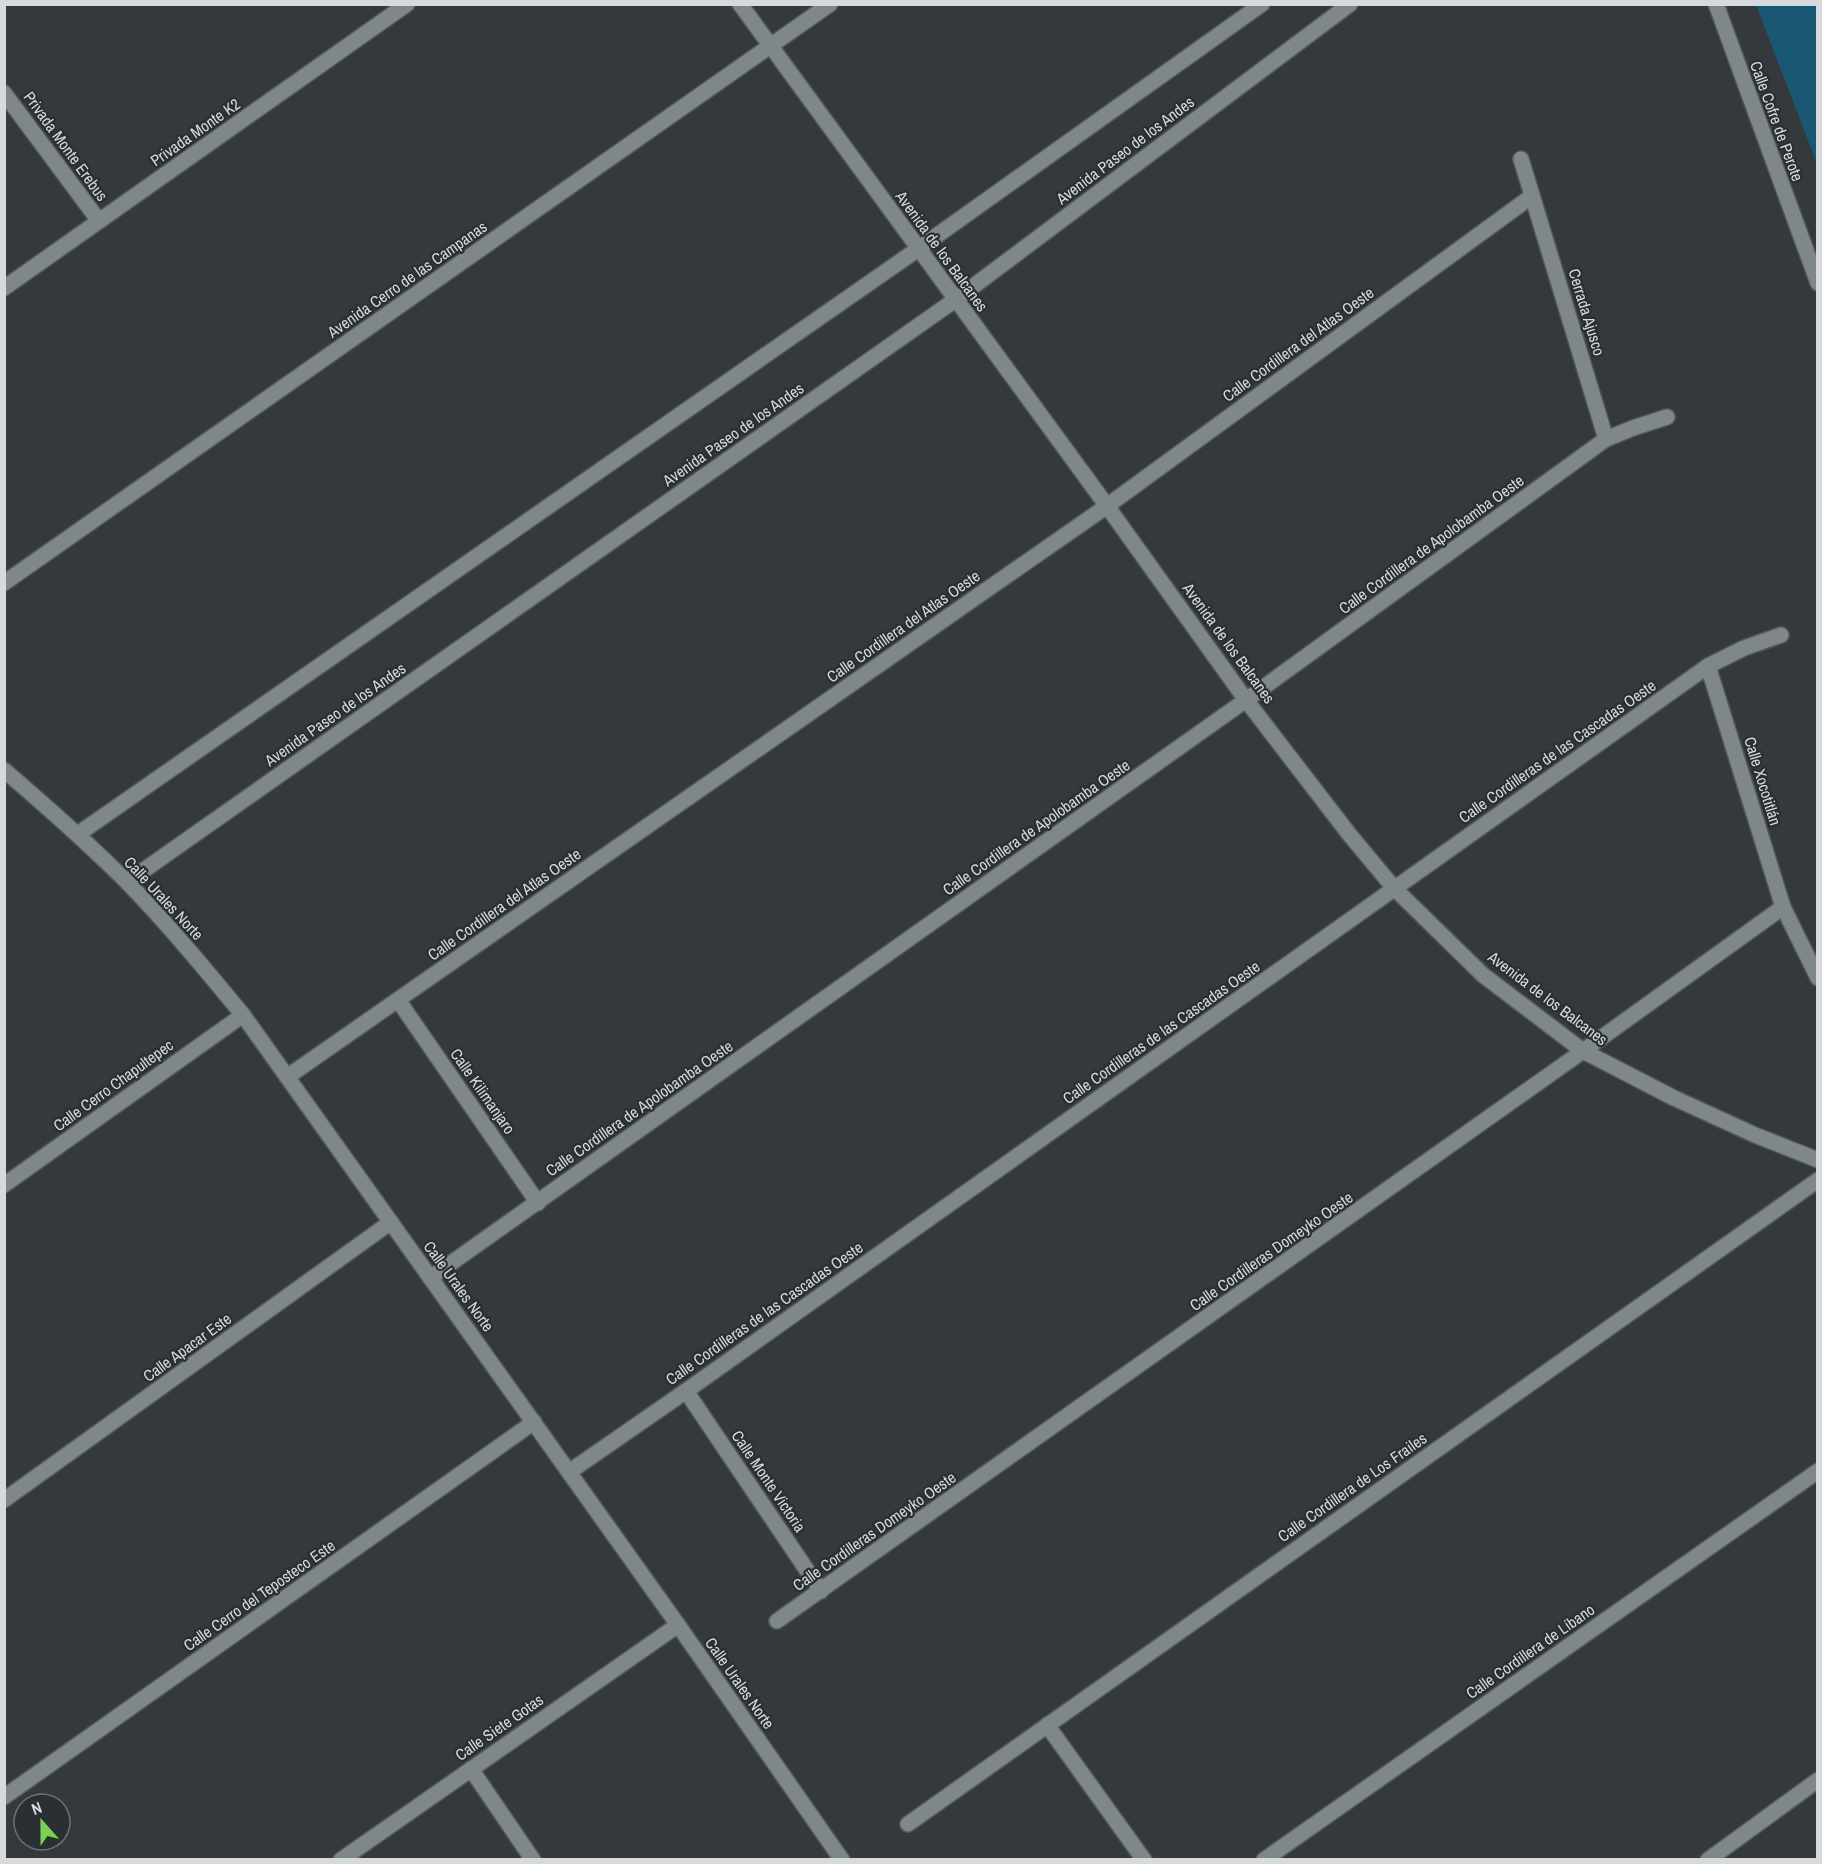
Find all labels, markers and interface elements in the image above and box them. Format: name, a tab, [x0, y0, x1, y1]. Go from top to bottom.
street label: Calle Cofre de Perote	[1745, 58, 1809, 184]
street label: Privada Monte Erebus	[19, 87, 113, 205]
street label: Avenida Paseo de los Andes	[1051, 91, 1199, 210]
street label: Privada Monte K2	[146, 93, 244, 171]
street label: Avenida de los Balcanes	[890, 185, 993, 316]
street label: Avenida Cerro de las Campanas	[322, 215, 491, 343]
street label: Cerrada Ajusco	[1563, 266, 1611, 358]
street label: Calle Cordillera del Atlas Oeste	[1218, 282, 1378, 406]
street label: Avenida Paseo de los Andes	[657, 377, 808, 492]
street label: Calle Cordillera de Apolobamba Oeste	[1334, 469, 1528, 619]
street label: Calle Cordillera del Atlas Oeste	[822, 565, 984, 687]
street label: Avenida de los Balcanes	[1177, 577, 1280, 708]
street label: Avenida Paseo de los Andes	[259, 657, 410, 772]
street label: Calle Cordilleras de las Cascadas Oeste	[1454, 674, 1660, 828]
street label: Calle Xocotitlán	[1739, 734, 1787, 828]
street label: Calle Cordillera de Apolobamba Oeste	[938, 754, 1134, 900]
street label: Calle Cordillera del Atlas Oeste	[423, 843, 585, 965]
street label: Calle Urales Norte	[119, 851, 209, 945]
street label: Avenida de los Balcanes	[1483, 945, 1612, 1050]
street label: Calle Cordilleras de las Cascadas Oeste	[1058, 955, 1264, 1109]
street label: Calle Cerro Chapultepec	[48, 1034, 178, 1136]
street label: Calle Cordillera de Apolobamba Oeste	[541, 1035, 737, 1181]
street label: Calle Kilimanjaro	[445, 1044, 521, 1138]
street label: Calle Cordilleras Domeyko Oeste	[1185, 1186, 1357, 1316]
street label: Calle Urales Norte	[419, 1236, 499, 1336]
street label: Calle Cordilleras de las Cascadas Oeste	[661, 1236, 867, 1390]
street label: Calle Apacar Este	[138, 1307, 236, 1387]
street label: Calle Monte Victoria	[727, 1426, 812, 1537]
street label: Calle Cordillera de Los Frailes	[1273, 1427, 1431, 1547]
street label: Calle Cordilleras Domeyko Oeste	[788, 1466, 960, 1596]
street label: Calle Cerro del Teposteco Este	[179, 1534, 339, 1656]
street label: Calle Cordillera de Líbano	[1461, 1598, 1599, 1704]
street label: Calle Urales Norte	[700, 1633, 780, 1733]
street label: Calle Siete Gotas	[451, 1688, 547, 1766]
north arrow	[12, 1792, 72, 1852]
text: N	[28, 1796, 45, 1820]

